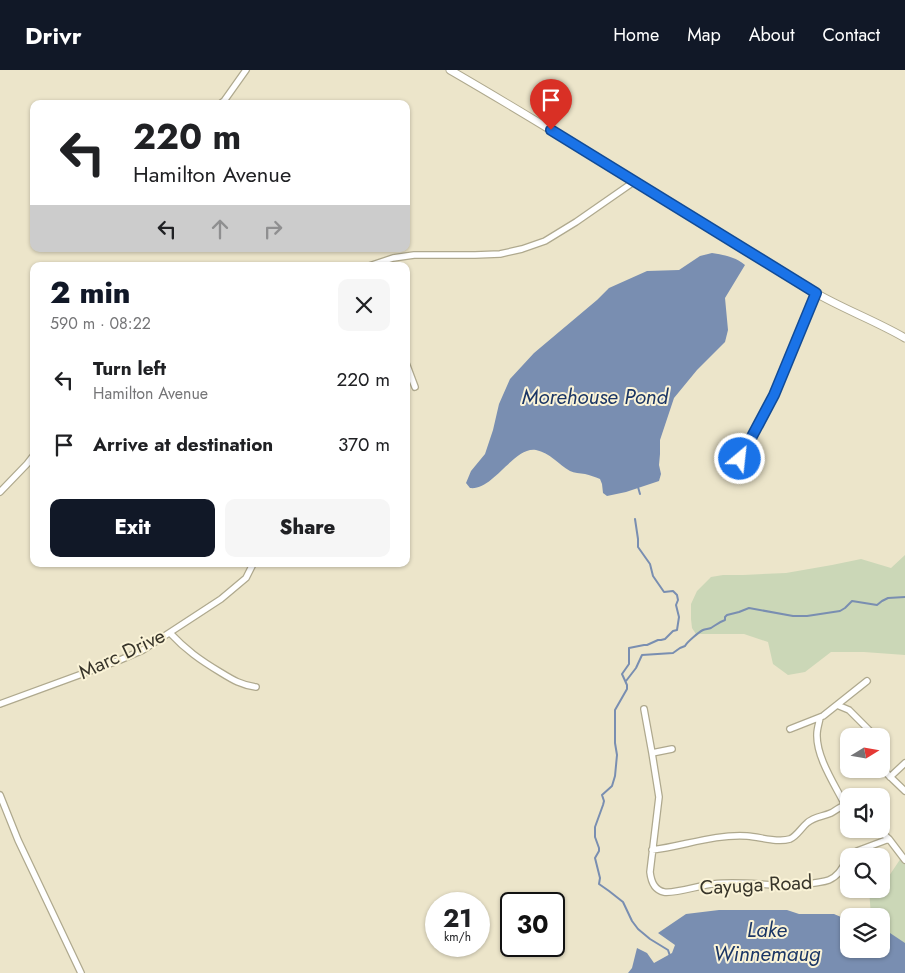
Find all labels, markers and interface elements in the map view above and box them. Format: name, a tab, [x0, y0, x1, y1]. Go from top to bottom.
text: Drivr	[25, 18, 82, 53]
text: Home	[613, 22, 659, 48]
text: Map	[687, 22, 721, 48]
text: About	[749, 22, 794, 48]
text: Contact	[822, 22, 880, 48]
pin	[530, 79, 572, 130]
icon: arrive	[537, 86, 565, 114]
text: 220 m	[133, 112, 241, 162]
icon: left	[50, 120, 115, 185]
text: Hamilton Avenue	[133, 158, 291, 190]
icon: left	[153, 215, 181, 243]
icon: ahead	[206, 215, 234, 243]
icon: right	[259, 215, 287, 243]
text: 2 min	[50, 271, 131, 314]
button: close	[338, 279, 390, 331]
text: 590 m · 08:22	[50, 312, 151, 335]
text: Turn left	[93, 355, 166, 382]
icon: left	[50, 366, 78, 394]
text: 220 m	[336, 366, 390, 393]
text: Hamilton Avenue	[93, 382, 208, 405]
water label: Morehouse Pond	[522, 382, 670, 412]
icon: arrive	[50, 431, 78, 459]
text: Arrive at destination	[93, 431, 273, 458]
text: 370 m	[338, 431, 390, 458]
position arrow	[713, 432, 765, 484]
button: Exit	[50, 499, 215, 557]
button: Share	[225, 499, 390, 557]
street label: Marc Drive	[74, 621, 170, 687]
north arrow	[840, 728, 890, 778]
map controls	[840, 728, 890, 958]
button: sound	[840, 788, 890, 838]
button: search	[840, 848, 890, 898]
street label: Cayuga Road	[699, 868, 813, 902]
speed limit sign: 30	[500, 892, 565, 957]
text: 21	[443, 900, 472, 936]
button: layers	[840, 908, 890, 958]
water label: Lake Winnemaug	[713, 915, 821, 969]
text: km/h	[444, 928, 471, 946]

